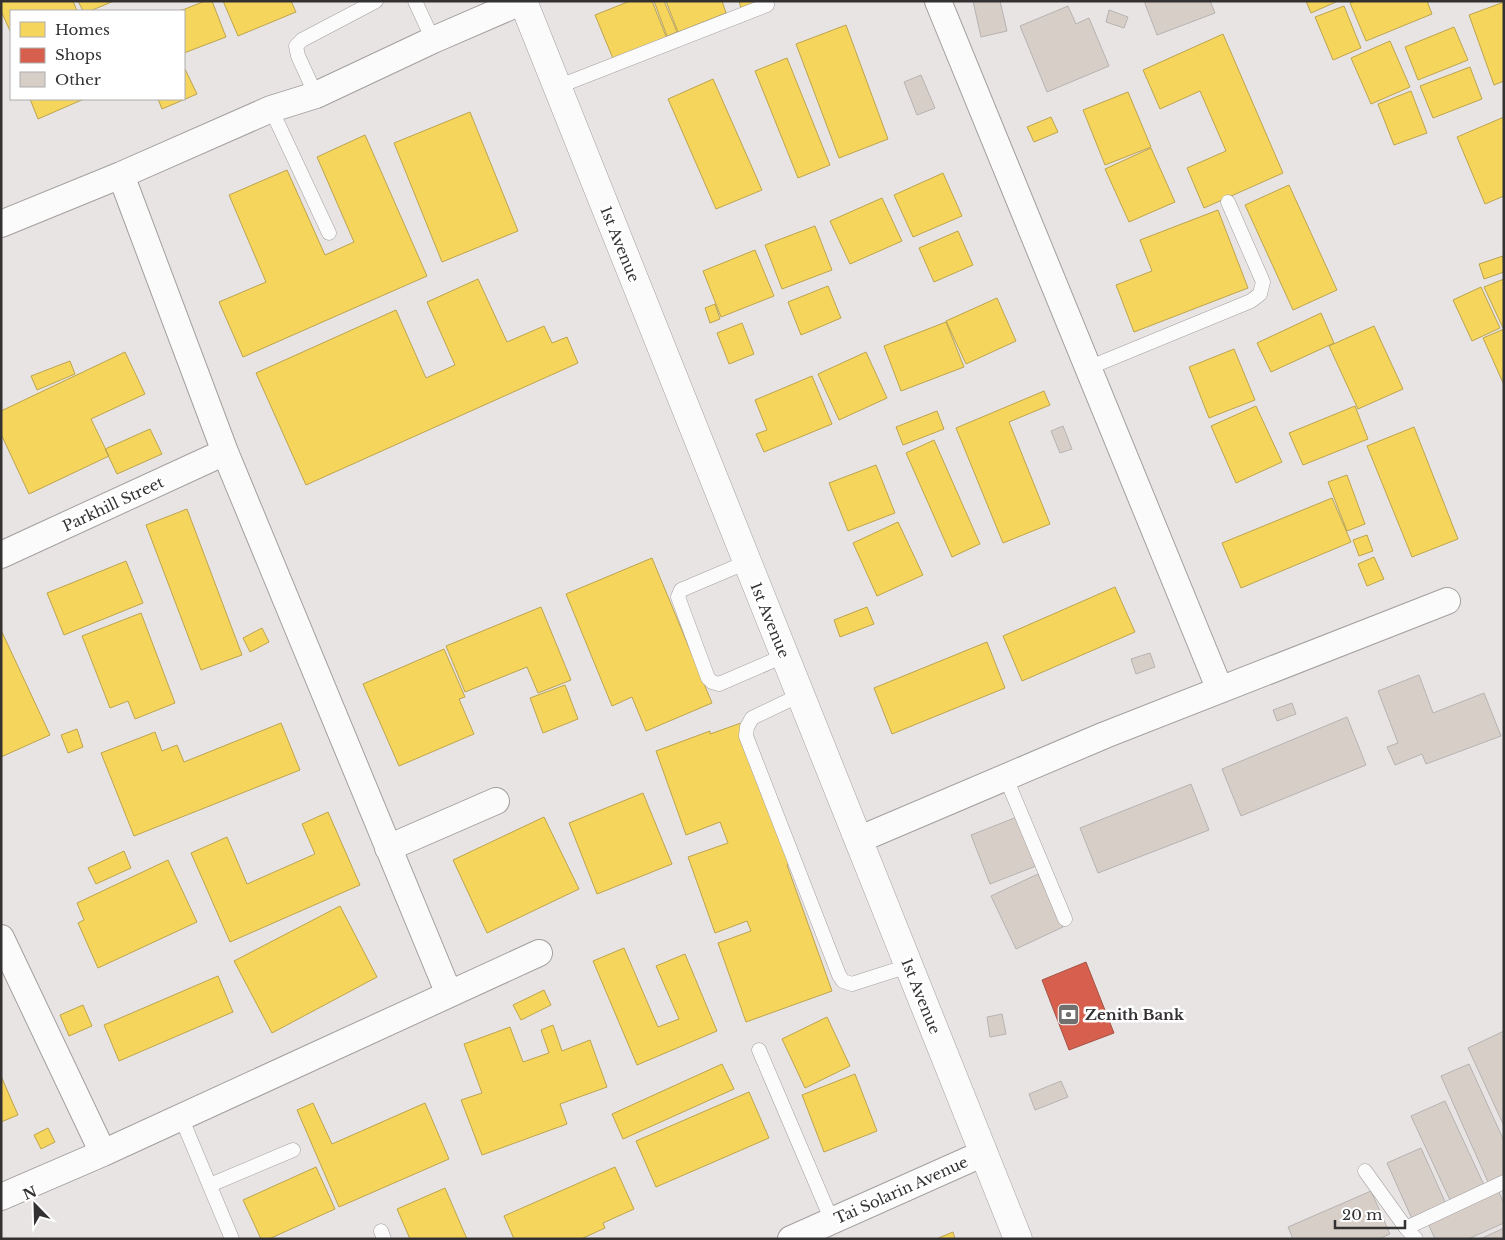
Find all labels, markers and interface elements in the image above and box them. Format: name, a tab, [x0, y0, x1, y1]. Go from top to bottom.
legend	[10, 10, 185, 100]
text: Homes	[55, 20, 110, 39]
text: Shops	[55, 45, 102, 64]
text: Other	[55, 70, 102, 89]
street label: 1st Avenue	[596, 203, 644, 285]
street label: Parkhill Street	[59, 472, 167, 536]
street label: 1st Avenue	[746, 579, 794, 661]
street label: 1st Avenue	[897, 955, 945, 1037]
bank icon: Zenith Bank	[1057, 1002, 1081, 1026]
place label: Zenith Bank	[1085, 1005, 1185, 1024]
street label: Tai Solarin Avenue	[831, 1152, 971, 1228]
north arrow	[10, 1180, 60, 1230]
text: N	[20, 1182, 39, 1204]
scale bar	[1335, 1198, 1405, 1230]
text: 20 m	[1342, 1205, 1382, 1224]

